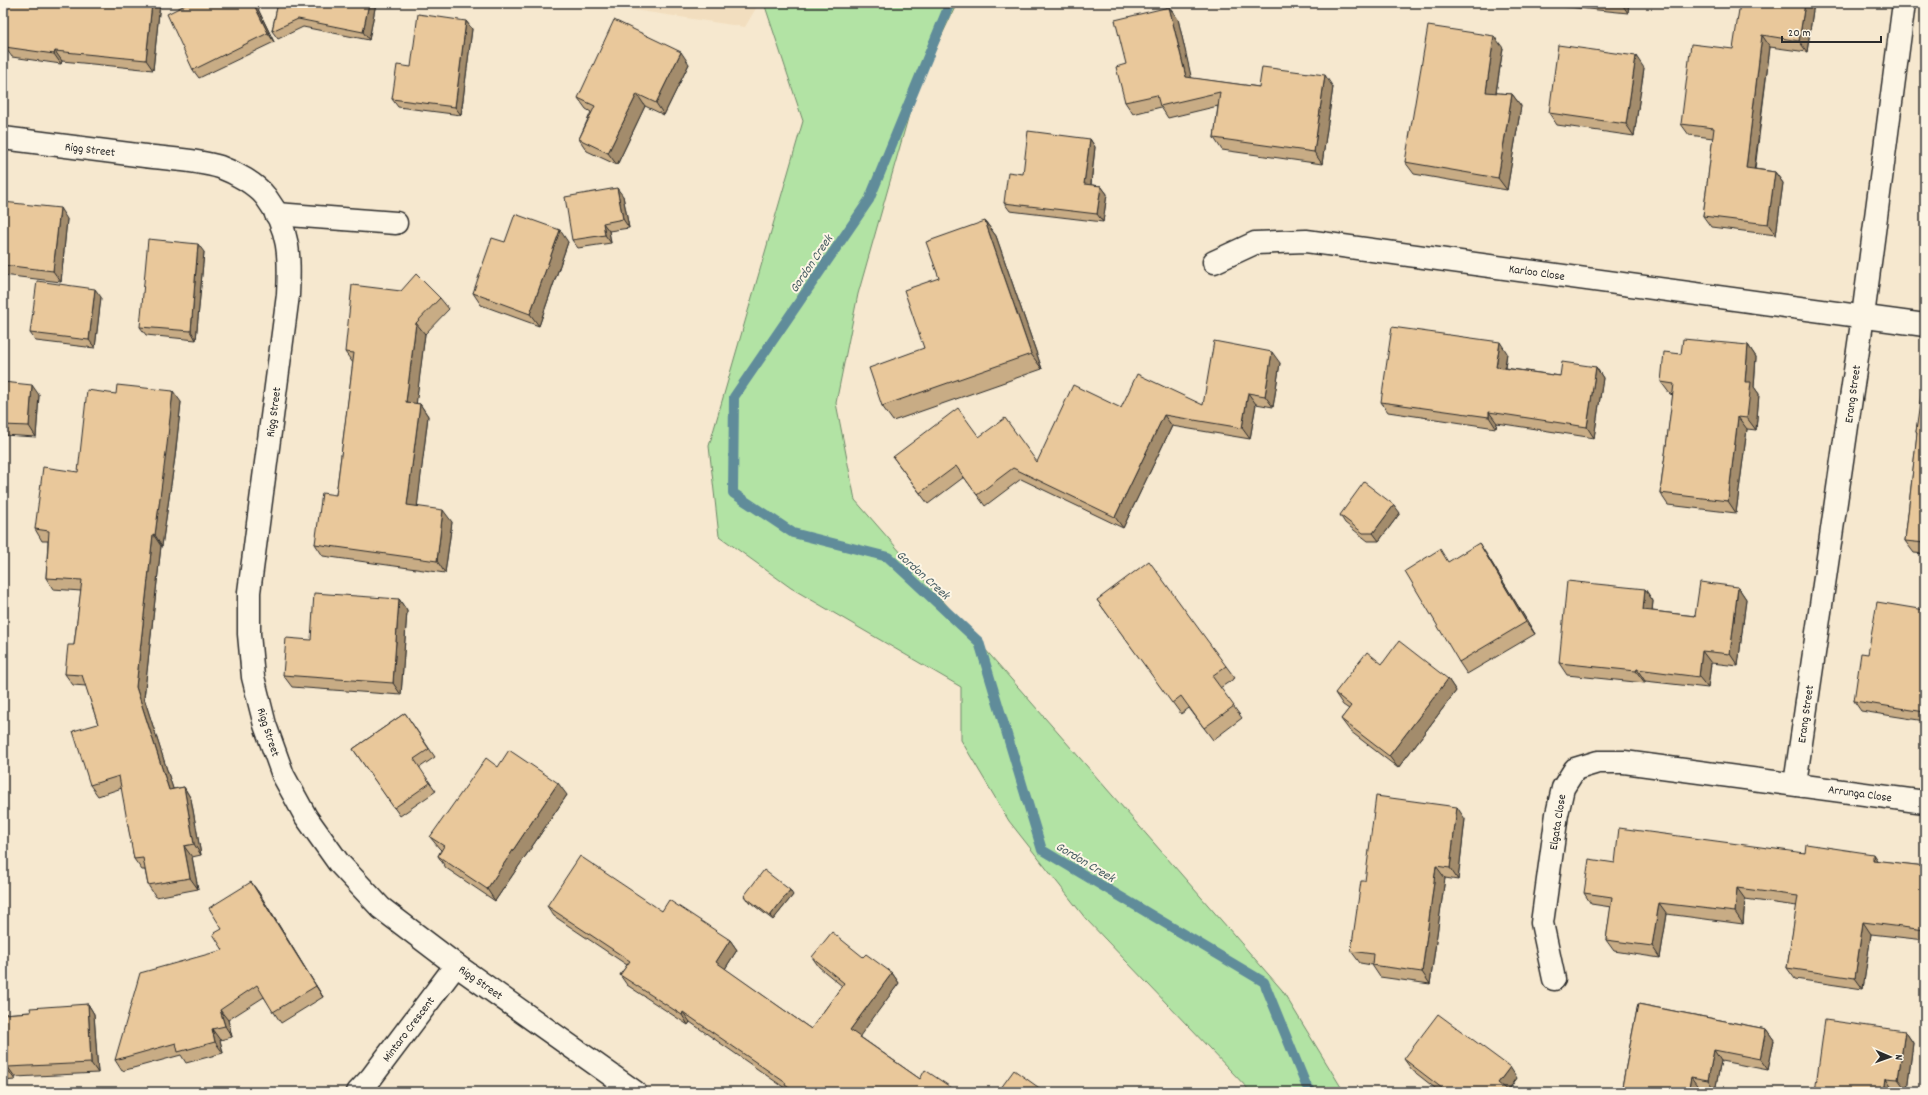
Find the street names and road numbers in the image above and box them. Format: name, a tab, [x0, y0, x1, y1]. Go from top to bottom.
street label: Rigg Street	[64, 139, 116, 162]
street label: Karloo Close	[1508, 261, 1566, 286]
street label: Erang Street	[1841, 364, 1866, 424]
street label: Rigg Street	[263, 385, 286, 438]
street label: Erang Street	[1794, 684, 1819, 744]
street label: Rigg Street	[252, 706, 284, 760]
street label: Arrunga Close	[1827, 782, 1893, 807]
street label: Elgata Close	[1546, 793, 1571, 851]
street label: Rigg Street	[455, 962, 506, 1005]
street label: Mintaro Crescent	[379, 993, 440, 1066]

